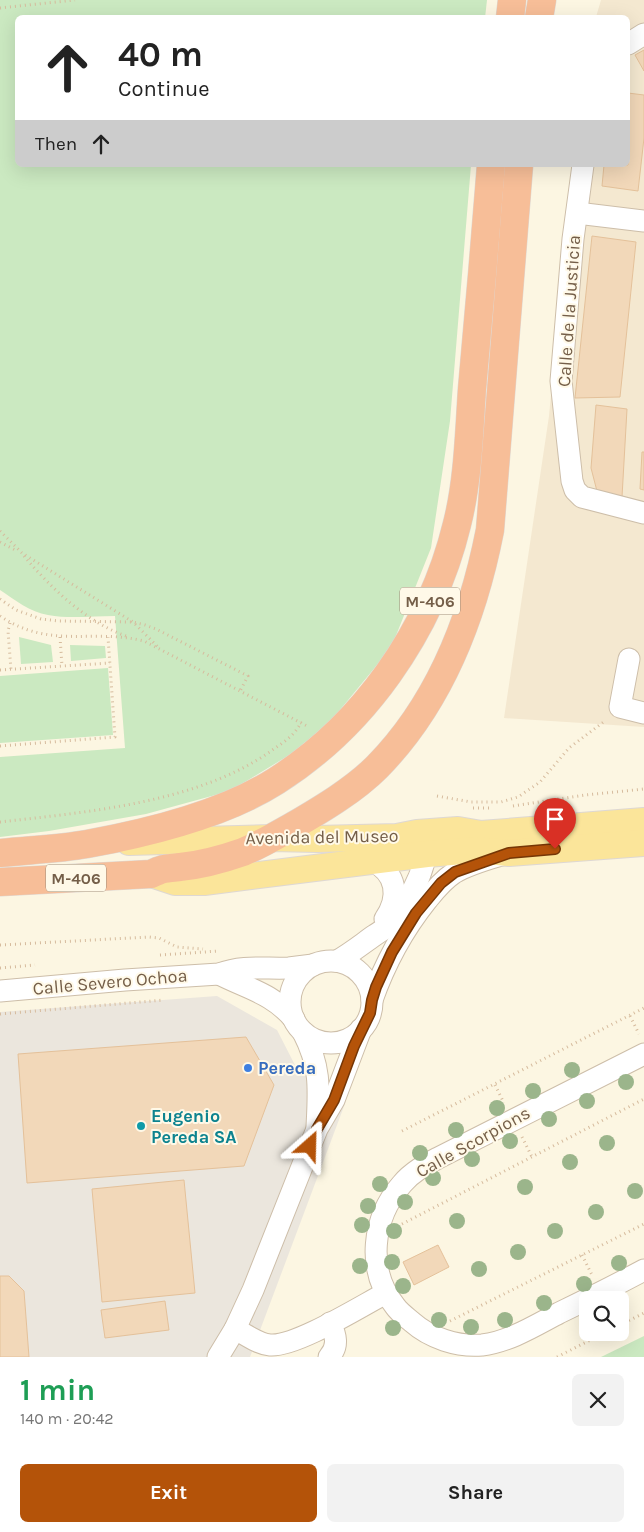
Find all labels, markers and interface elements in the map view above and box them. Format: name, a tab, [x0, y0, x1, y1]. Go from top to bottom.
text: 40 m	[118, 34, 203, 75]
icon: ahead	[35, 35, 100, 100]
text: Continue	[118, 76, 210, 102]
icon: ahead	[87, 130, 115, 158]
text: Then	[35, 133, 77, 155]
street label: Calle de la Justicia	[553, 234, 585, 388]
road number: M-406	[400, 588, 460, 614]
pin	[534, 798, 576, 849]
icon: arrive	[541, 805, 569, 833]
street label: Avenida del Museo	[245, 825, 399, 849]
road number: M-406	[46, 864, 106, 891]
street label: Calle Severo Ochoa	[32, 964, 188, 1000]
place label: Pereda	[258, 1057, 316, 1079]
marker: Pereda	[242, 1062, 254, 1074]
street label: Calle Scorpions	[412, 1102, 534, 1182]
place label: Eugenio Pereda SA	[151, 1105, 236, 1148]
position arrow	[283, 1119, 335, 1171]
marker: Eugenio Pereda SA	[135, 1120, 147, 1132]
map controls	[579, 1291, 629, 1341]
button: search	[579, 1291, 629, 1341]
text: 1 min	[20, 1372, 95, 1408]
button: close	[572, 1374, 624, 1426]
text: 140 m · 20:42	[20, 1409, 114, 1428]
button: Exit	[20, 1464, 317, 1522]
button: Share	[327, 1464, 624, 1522]

